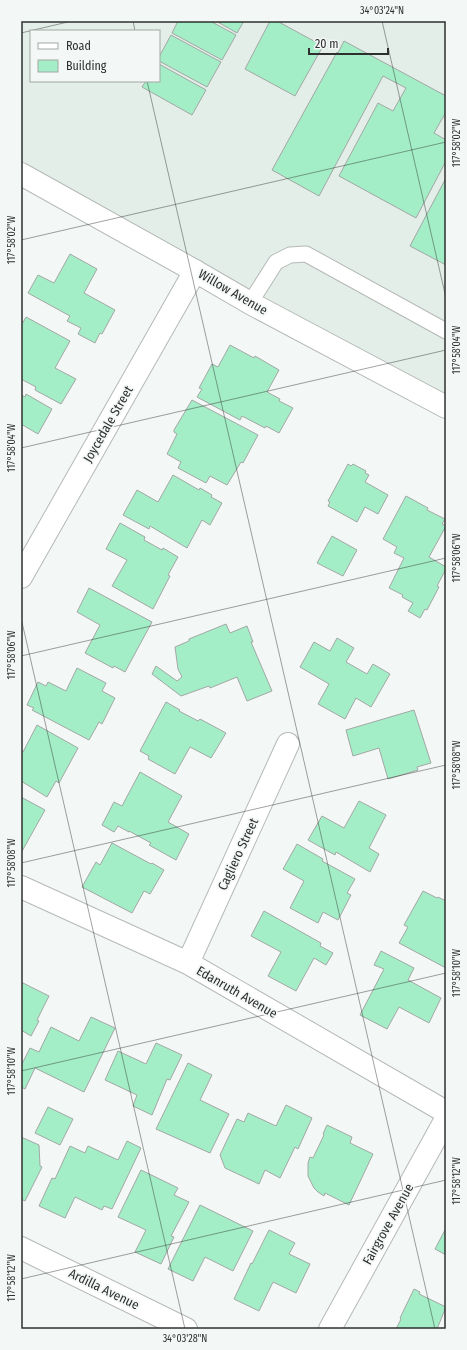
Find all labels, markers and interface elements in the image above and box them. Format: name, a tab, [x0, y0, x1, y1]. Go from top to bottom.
text: 34°03'24"N	[360, 5, 404, 17]
legend	[30, 30, 160, 82]
scale bar	[309, 30, 388, 56]
text: 20 m	[315, 37, 339, 51]
text: Road	[66, 39, 91, 53]
text: Building	[66, 59, 107, 73]
text: 117°58'02"W	[451, 118, 463, 167]
text: 117°58'02"W	[6, 215, 18, 264]
street label: Willow Avenue	[196, 266, 270, 318]
text: 117°58'04"W	[451, 325, 463, 374]
street label: Joycedale Street	[80, 382, 136, 465]
text: 117°58'04"W	[6, 423, 18, 472]
text: 117°58'06"W	[451, 533, 463, 583]
text: 117°58'06"W	[6, 630, 18, 680]
text: 117°58'08"W	[451, 740, 463, 790]
street label: Cagliero Street	[215, 815, 262, 893]
text: 117°58'08"W	[6, 838, 18, 888]
text: 117°58'10"W	[451, 948, 463, 997]
street label: Edanruth Avenue	[194, 963, 280, 1021]
text: 117°58'10"W	[6, 1046, 18, 1095]
text: 117°58'12"W	[451, 1157, 463, 1205]
street label: Fairgrove Avenue	[360, 1181, 416, 1267]
text: 117°58'12"W	[6, 1254, 18, 1302]
street label: Ardilla Avenue	[66, 1265, 142, 1313]
text: 34°03'28"N	[163, 1333, 207, 1345]

